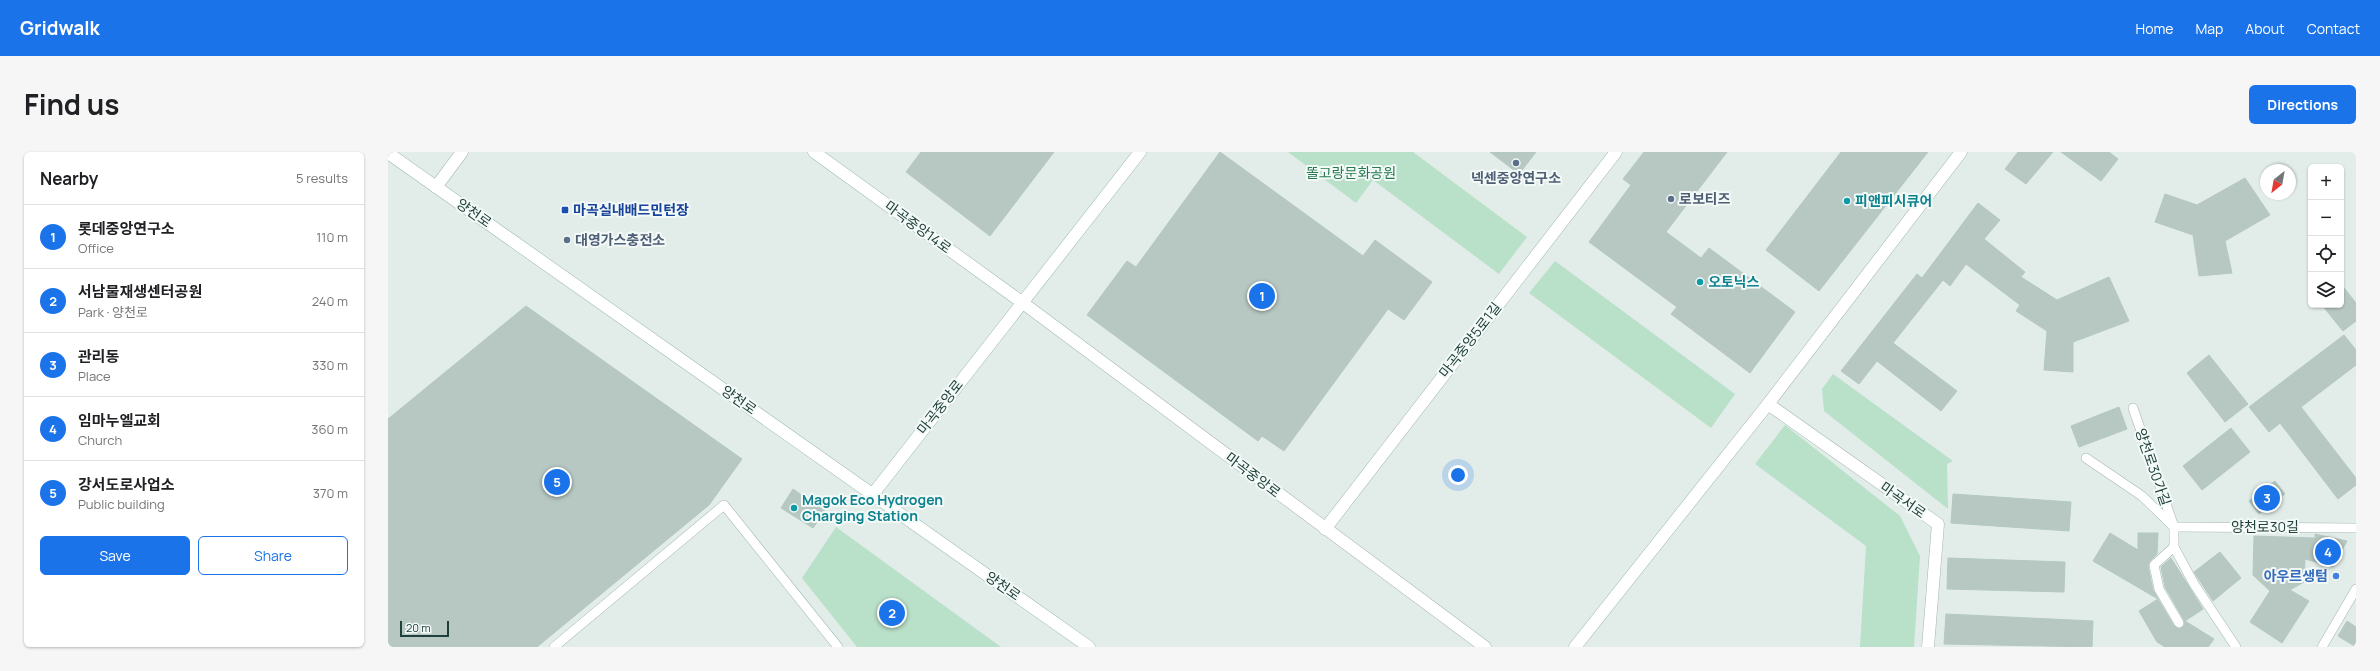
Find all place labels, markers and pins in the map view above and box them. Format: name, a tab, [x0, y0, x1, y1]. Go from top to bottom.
marker: 넥센중앙연구소	[1511, 158, 1521, 168]
place label: 넥센중앙연구소	[1471, 168, 1561, 187]
place label: 로보티즈	[1679, 189, 1731, 208]
place label: 피앤피시큐어	[1855, 191, 1932, 210]
marker: 로보티즈	[1666, 194, 1676, 204]
marker: 피앤피시큐어	[1842, 196, 1852, 206]
place label: 마곡실내배드민턴장	[573, 200, 689, 219]
marker: 마곡실내배드민턴장	[560, 205, 570, 215]
place label: 대영가스충전소	[575, 230, 665, 249]
marker: 대영가스충전소	[562, 235, 572, 245]
place label: 오토닉스	[1708, 272, 1760, 291]
marker: 오토닉스	[1695, 277, 1705, 287]
pin: 1	[1249, 281, 1275, 311]
pin: 5	[544, 467, 570, 497]
pin: 3	[2254, 483, 2280, 513]
place label: Magok Eco Hydrogen Charging Station	[802, 490, 943, 525]
marker: Magok Eco Hydrogen Charging Station	[789, 503, 799, 513]
pin: 4	[2315, 537, 2341, 567]
place label: 아우르생텀	[2264, 566, 2328, 585]
marker: 아우르생텀	[2331, 571, 2341, 581]
pin: 2	[879, 598, 905, 628]

